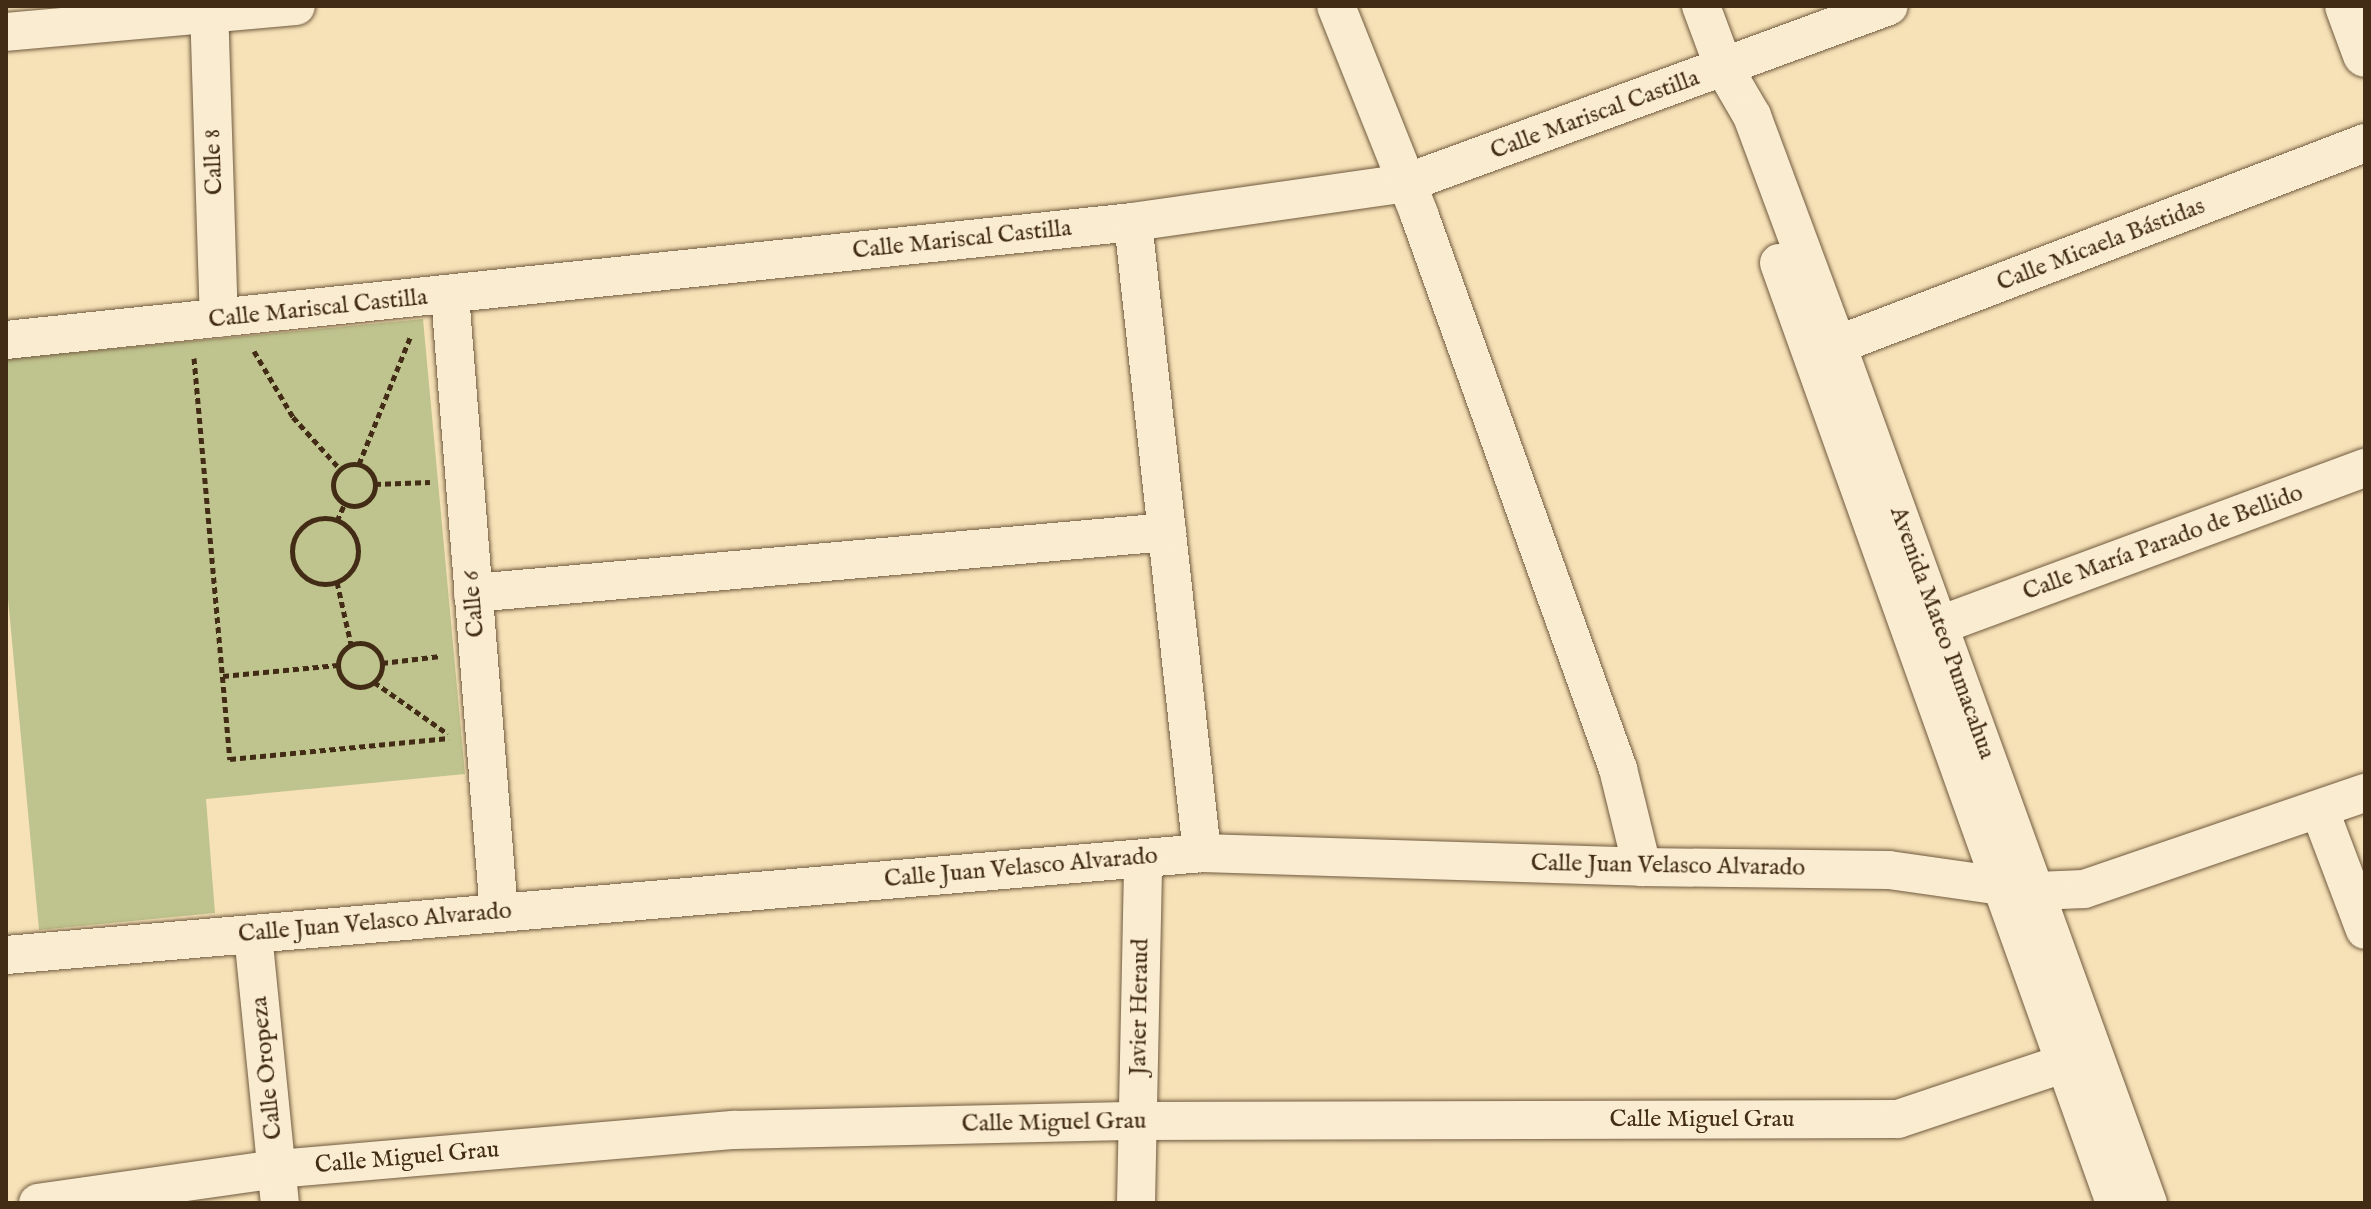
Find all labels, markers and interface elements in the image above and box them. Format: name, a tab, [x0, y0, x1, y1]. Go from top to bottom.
street label: Calle Mariscal Castilla	[1487, 64, 1703, 166]
street label: Calle 8	[198, 128, 230, 196]
street label: Calle Micaela Bástidas	[1993, 192, 2209, 298]
street label: Calle Mariscal Castilla	[851, 214, 1073, 266]
street label: Calle Mariscal Castilla	[207, 283, 429, 335]
street label: Calle María Parado de Bellido	[2019, 479, 2307, 607]
street label: Avenida Mateo Pumacahua	[1883, 503, 2001, 763]
street label: Calle 6	[457, 569, 491, 639]
street label: Calle Juan Velasco Alvarado	[883, 842, 1159, 894]
street label: Calle Juan Velasco Alvarado	[1531, 849, 1805, 883]
street label: Calle Juan Velasco Alvarado	[237, 897, 513, 949]
street label: Javier Heraud	[1124, 938, 1156, 1076]
street label: Calle Oropeza	[245, 995, 289, 1141]
street label: Calle Miguel Grau	[1610, 1106, 1794, 1134]
street label: Calle Miguel Grau	[961, 1107, 1147, 1139]
street label: Calle Miguel Grau	[314, 1136, 500, 1180]

